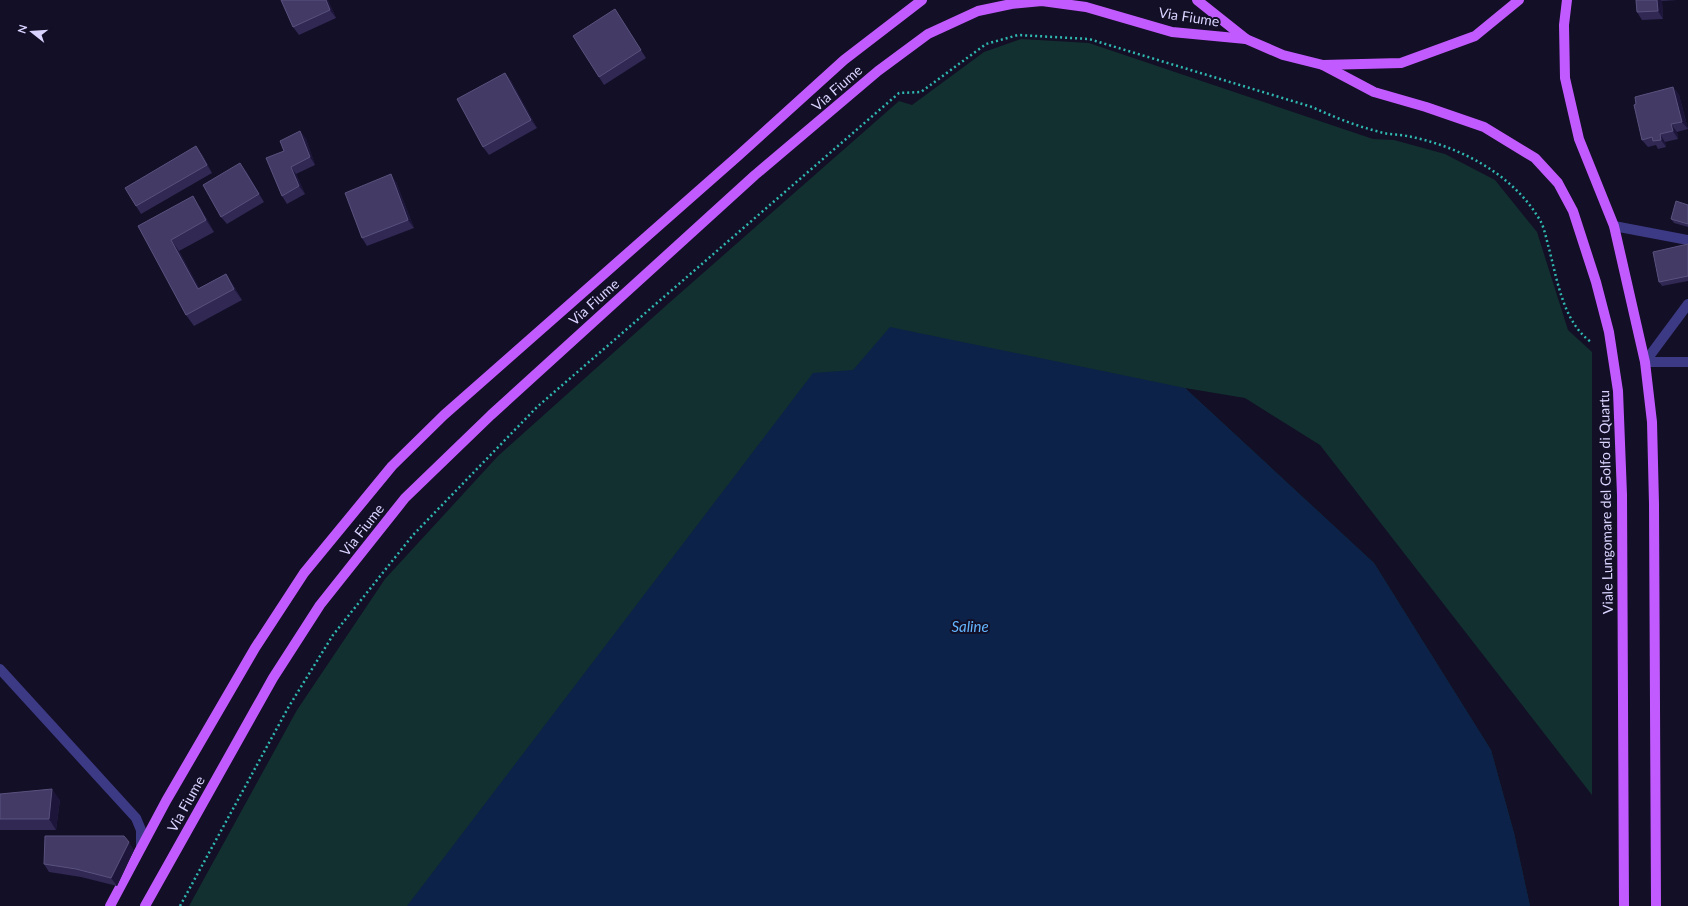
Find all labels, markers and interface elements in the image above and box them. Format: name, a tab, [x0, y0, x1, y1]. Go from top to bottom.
street label: Via Fiume	[1157, 3, 1221, 30]
north arrow	[12, 12, 52, 52]
text: N	[15, 23, 29, 35]
street label: Via Fiume	[808, 61, 865, 114]
street label: Via Fiume	[565, 275, 622, 328]
street label: Viale Lungomare del Golfo di Quartu	[1595, 390, 1616, 614]
street label: Via Fiume	[336, 500, 387, 559]
water label: Saline	[951, 617, 989, 635]
street label: Via Fiume	[163, 773, 208, 835]

